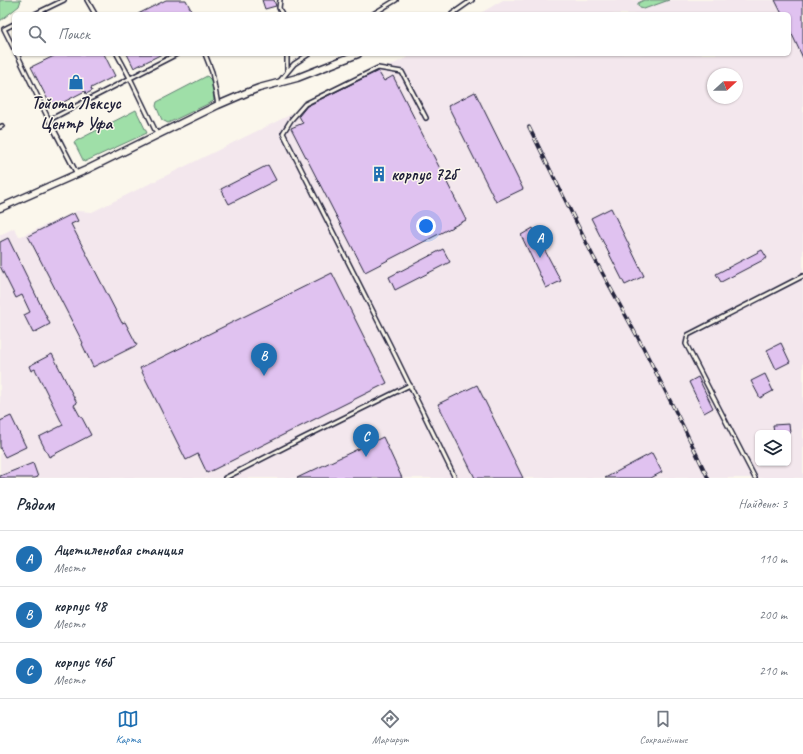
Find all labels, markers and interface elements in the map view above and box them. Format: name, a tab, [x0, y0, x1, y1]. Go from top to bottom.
search box	[12, 12, 791, 56]
icon: search	[26, 23, 48, 45]
text: Поиск	[58, 25, 90, 44]
north arrow	[707, 68, 743, 104]
shop icon: Тойота Лексус Центр Уфа	[67, 73, 85, 91]
place label: Тойота Лексус Центр Уфа	[31, 93, 121, 134]
place label: корпус 72б	[391, 164, 461, 185]
building icon: корпус 72б	[370, 165, 388, 183]
your location	[416, 216, 436, 236]
pin: A	[527, 225, 553, 258]
pin: B	[251, 343, 277, 376]
pin: C	[353, 424, 379, 457]
map controls	[755, 430, 791, 466]
button: layers	[755, 430, 791, 466]
text: Рядом	[16, 494, 54, 515]
text: Найдено: 3	[739, 496, 787, 512]
text: Ацетиленовая станция	[54, 541, 183, 560]
text: A	[26, 551, 32, 567]
text: 110 m	[759, 551, 787, 567]
text: Место	[54, 560, 85, 576]
text: корпус 48	[54, 597, 106, 616]
text: B	[26, 607, 32, 623]
text: 200 m	[759, 607, 787, 623]
text: Место	[54, 616, 85, 632]
text: корпус 46б	[54, 653, 112, 672]
text: C	[26, 663, 32, 679]
text: 210 m	[759, 663, 787, 679]
text: Место	[54, 672, 85, 688]
tab: Карта	[116, 708, 141, 746]
tab: Маршрут	[372, 708, 408, 746]
tab: Сохранённые	[640, 708, 687, 746]

